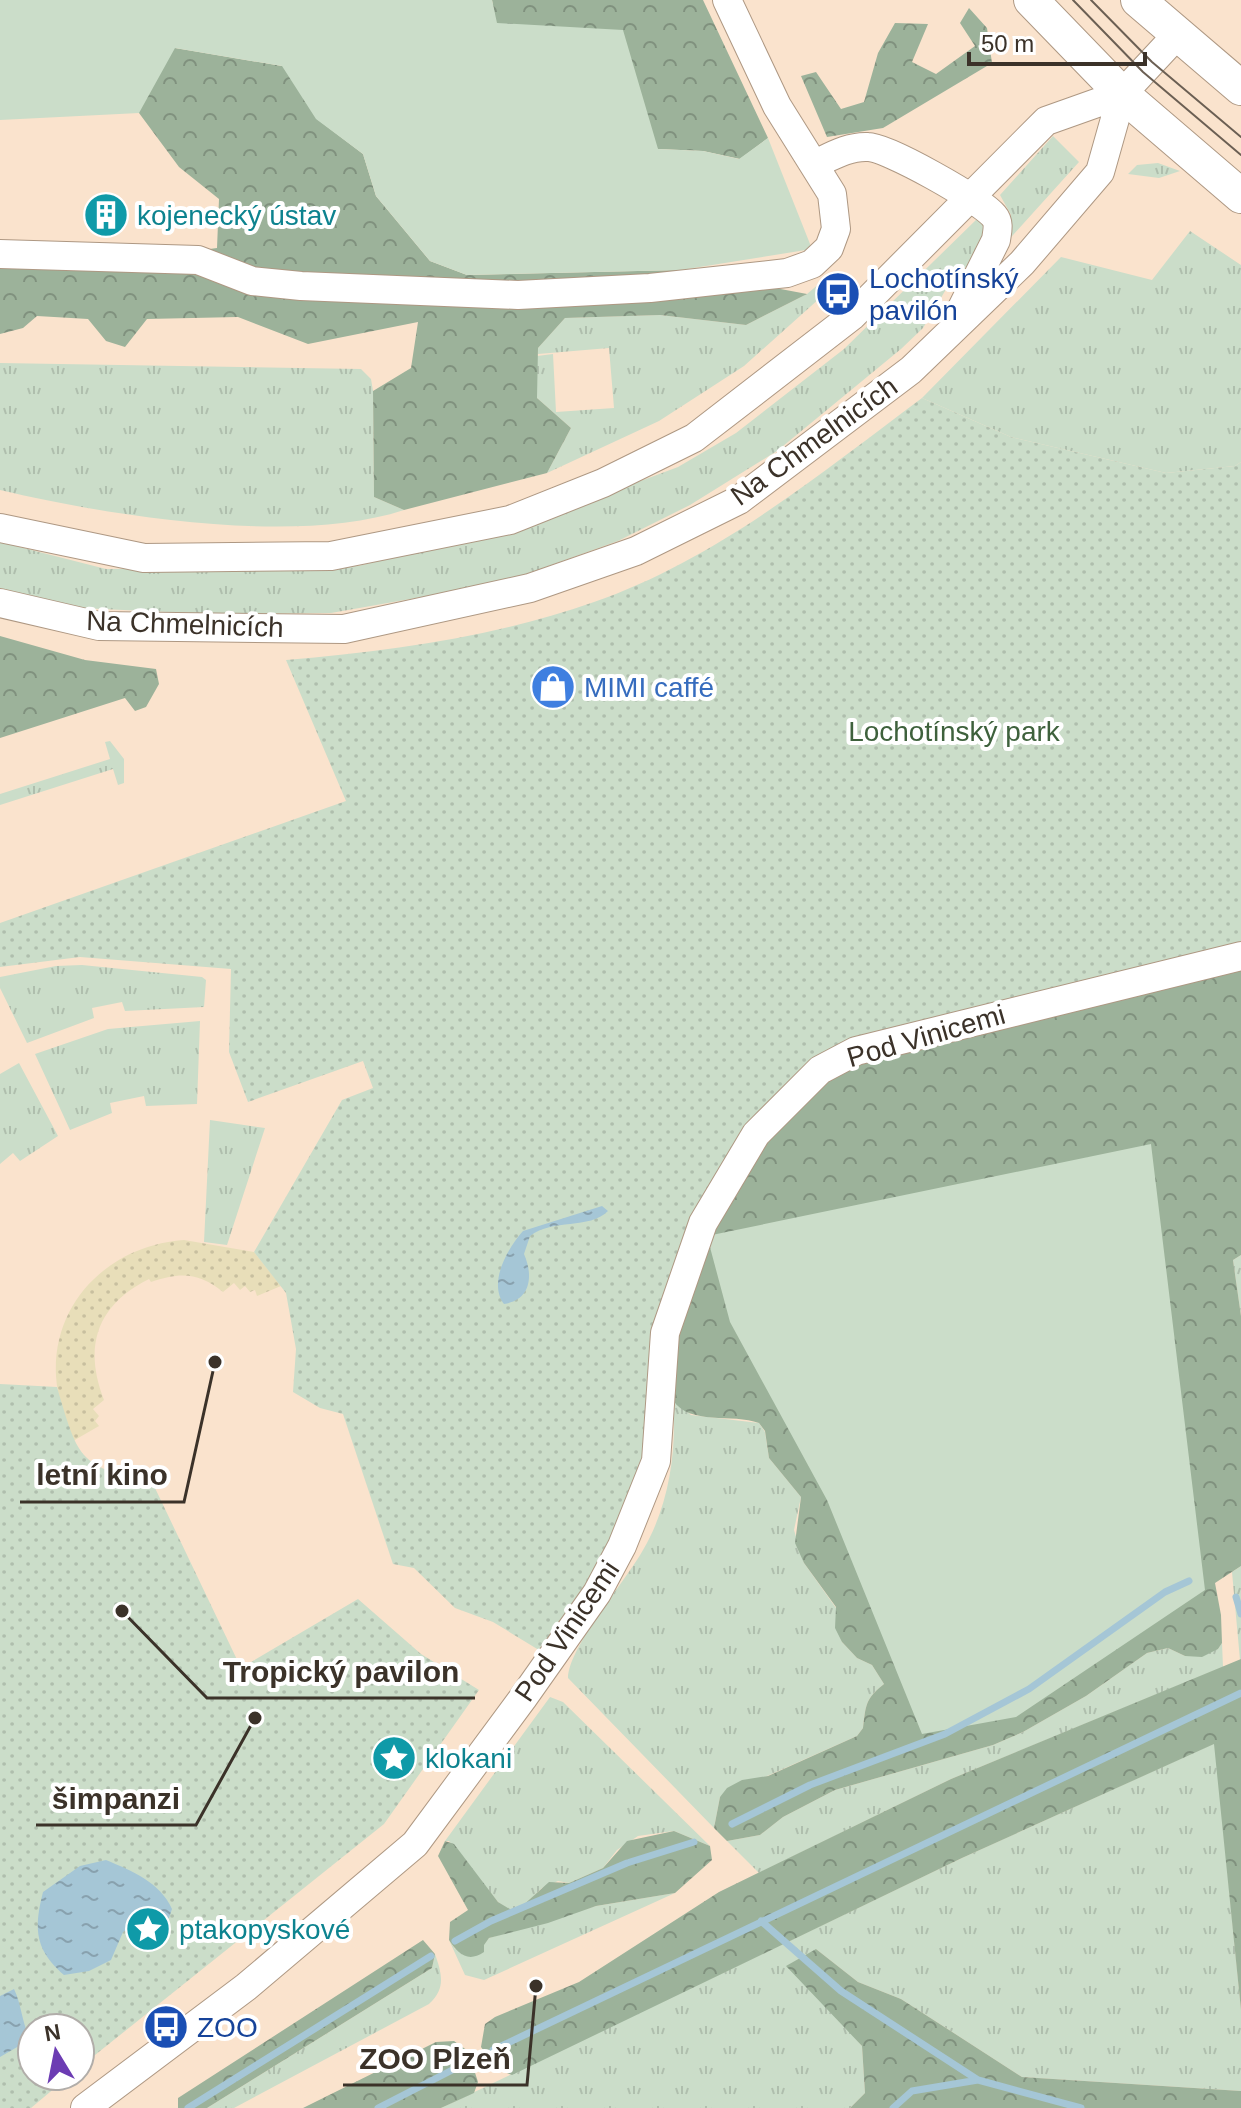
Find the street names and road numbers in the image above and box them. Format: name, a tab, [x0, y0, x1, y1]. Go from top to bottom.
street label: Na Chmelnicích	[725, 370, 903, 512]
street label: Na Chmelnicích	[86, 605, 284, 643]
street label: Pod Vinicemi	[843, 999, 1009, 1073]
street label: Pod Vinicemi	[509, 1555, 625, 1707]

